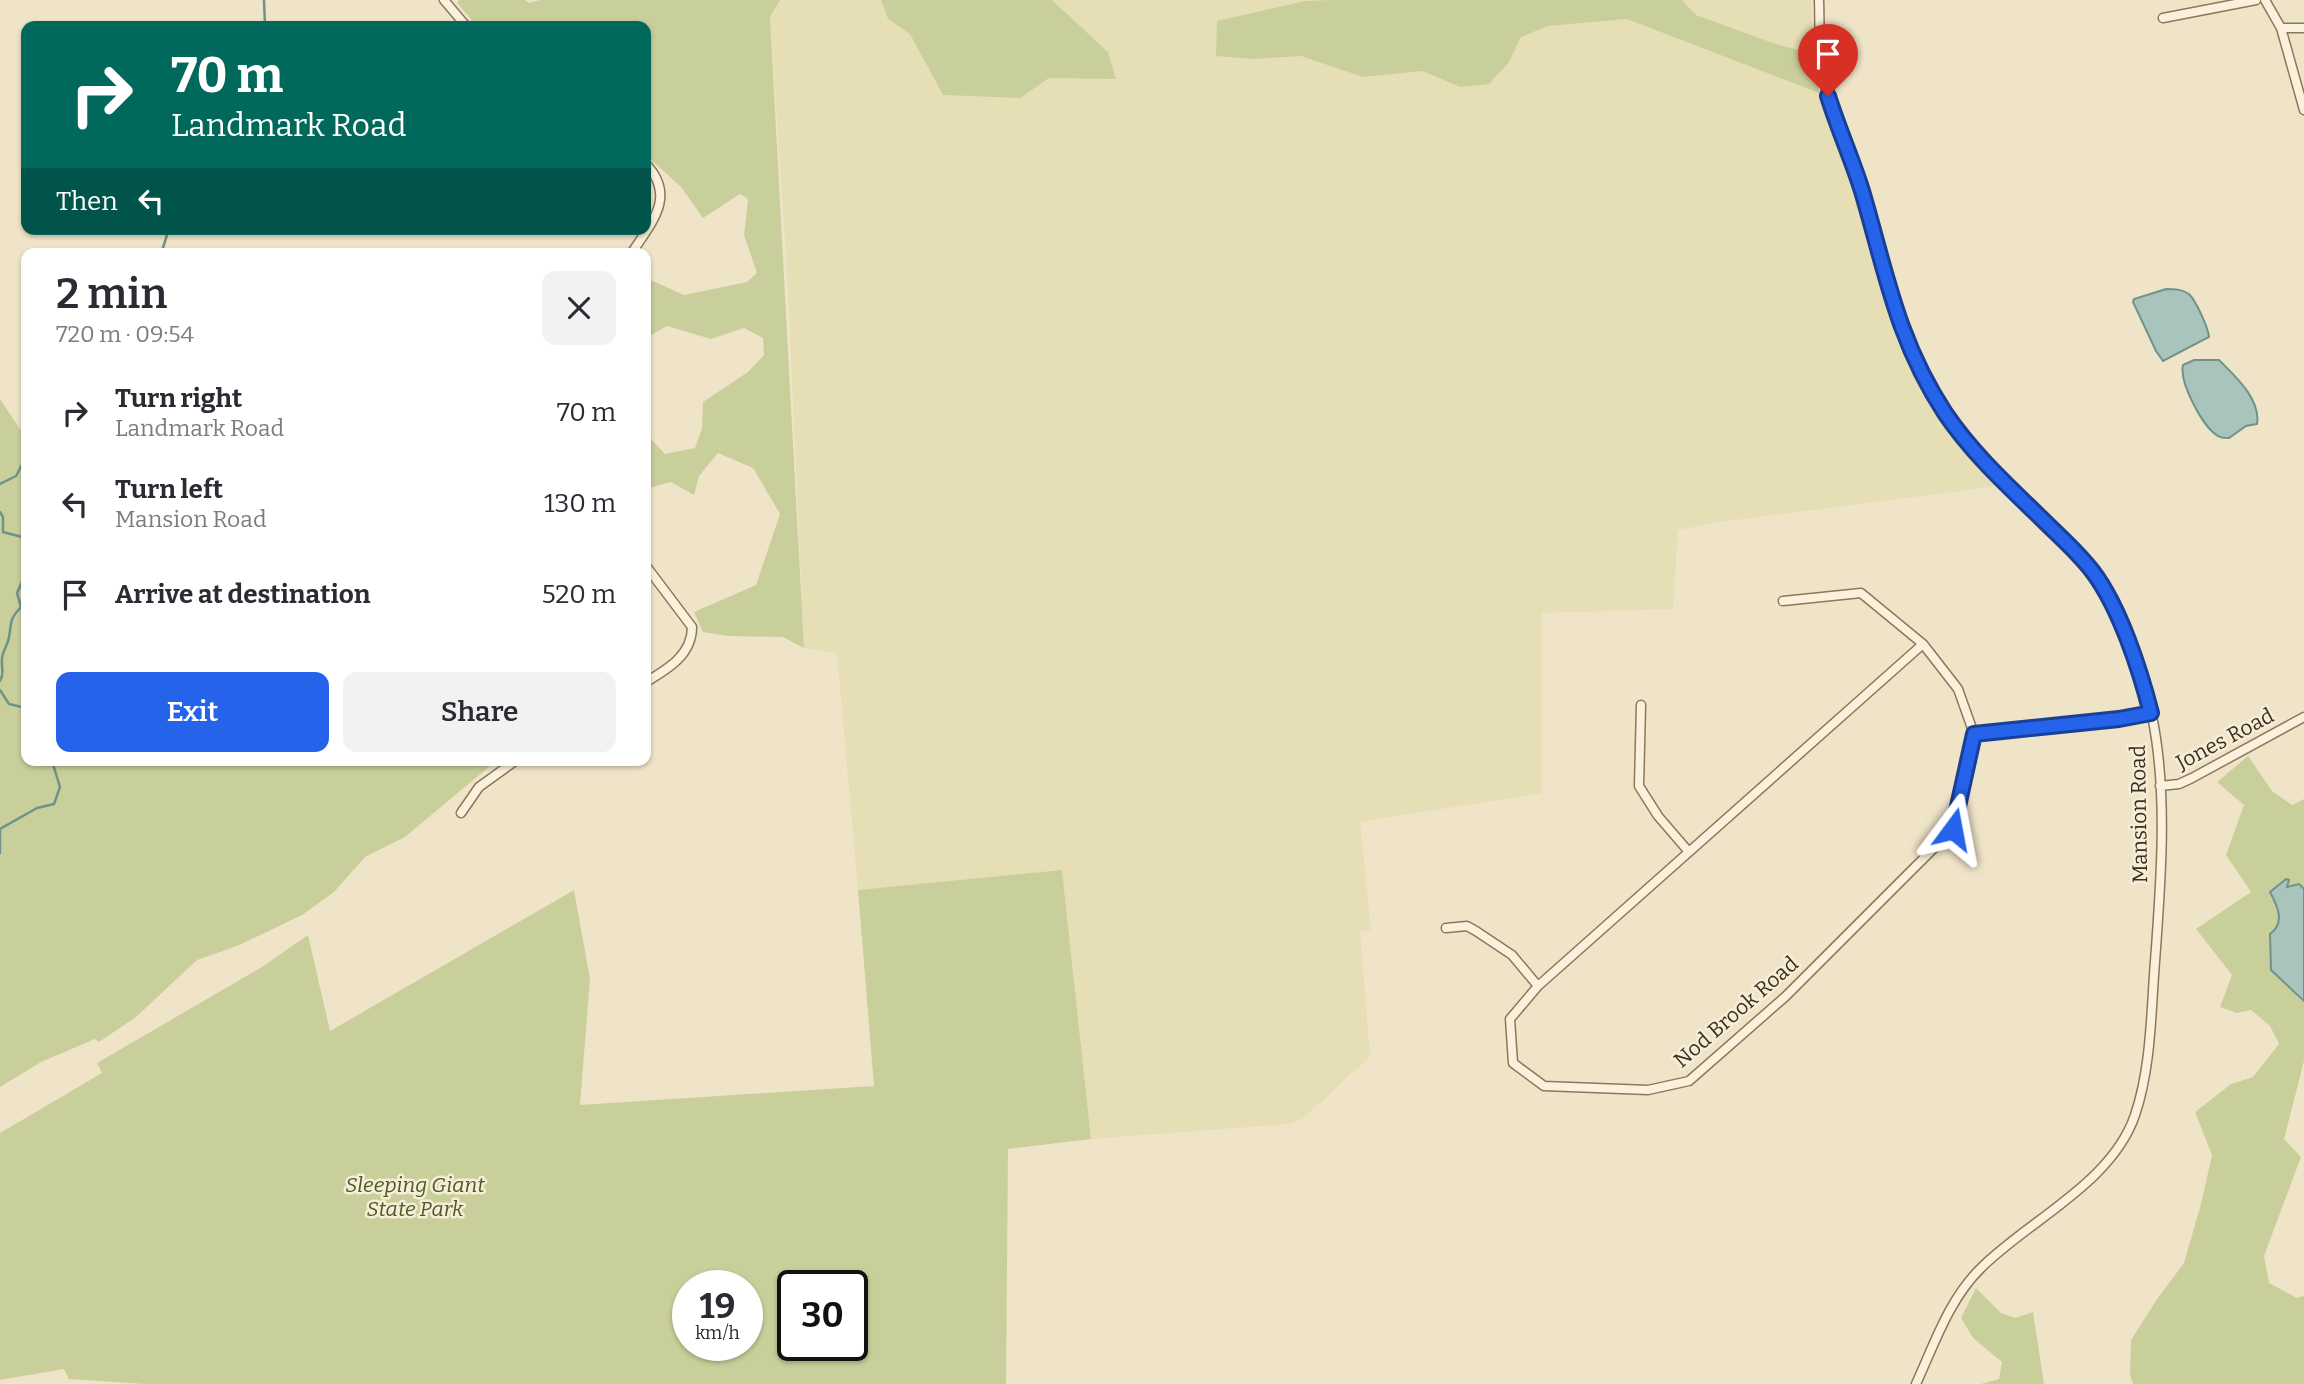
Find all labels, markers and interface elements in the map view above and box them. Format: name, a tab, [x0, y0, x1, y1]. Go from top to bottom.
pin	[1798, 24, 1858, 96]
icon: arrive	[1809, 35, 1847, 73]
text: 70 m	[171, 46, 283, 105]
icon: right	[56, 49, 147, 140]
text: Landmark Road	[171, 106, 406, 144]
icon: left	[132, 182, 170, 220]
text: Then	[56, 186, 118, 217]
text: 2 min	[56, 269, 167, 319]
button: close	[542, 271, 616, 345]
text: 720 m · 09:54	[56, 320, 194, 348]
text: Turn right	[115, 383, 242, 414]
icon: right	[56, 394, 94, 432]
text: 70 m	[557, 397, 616, 428]
text: Landmark Road	[115, 414, 284, 442]
text: Turn left	[115, 474, 223, 505]
icon: left	[56, 485, 94, 523]
text: 130 m	[544, 488, 616, 519]
text: Mansion Road	[115, 505, 267, 533]
icon: arrive	[56, 576, 94, 614]
text: Arrive at destination	[115, 579, 370, 610]
text: 520 m	[542, 579, 616, 610]
button: Exit	[56, 672, 329, 752]
button: Share	[343, 672, 616, 752]
street label: Jones Road	[2171, 702, 2278, 776]
street label: Mansion Road	[2125, 745, 2153, 883]
position arrow	[1916, 792, 1990, 866]
street label: Nod Brook Road	[1668, 951, 1804, 1073]
park label: Sleeping Giant State Park	[345, 1172, 485, 1222]
speed limit sign: 30	[777, 1270, 868, 1361]
text: 19	[700, 1285, 735, 1327]
text: km/h	[695, 1322, 740, 1344]

